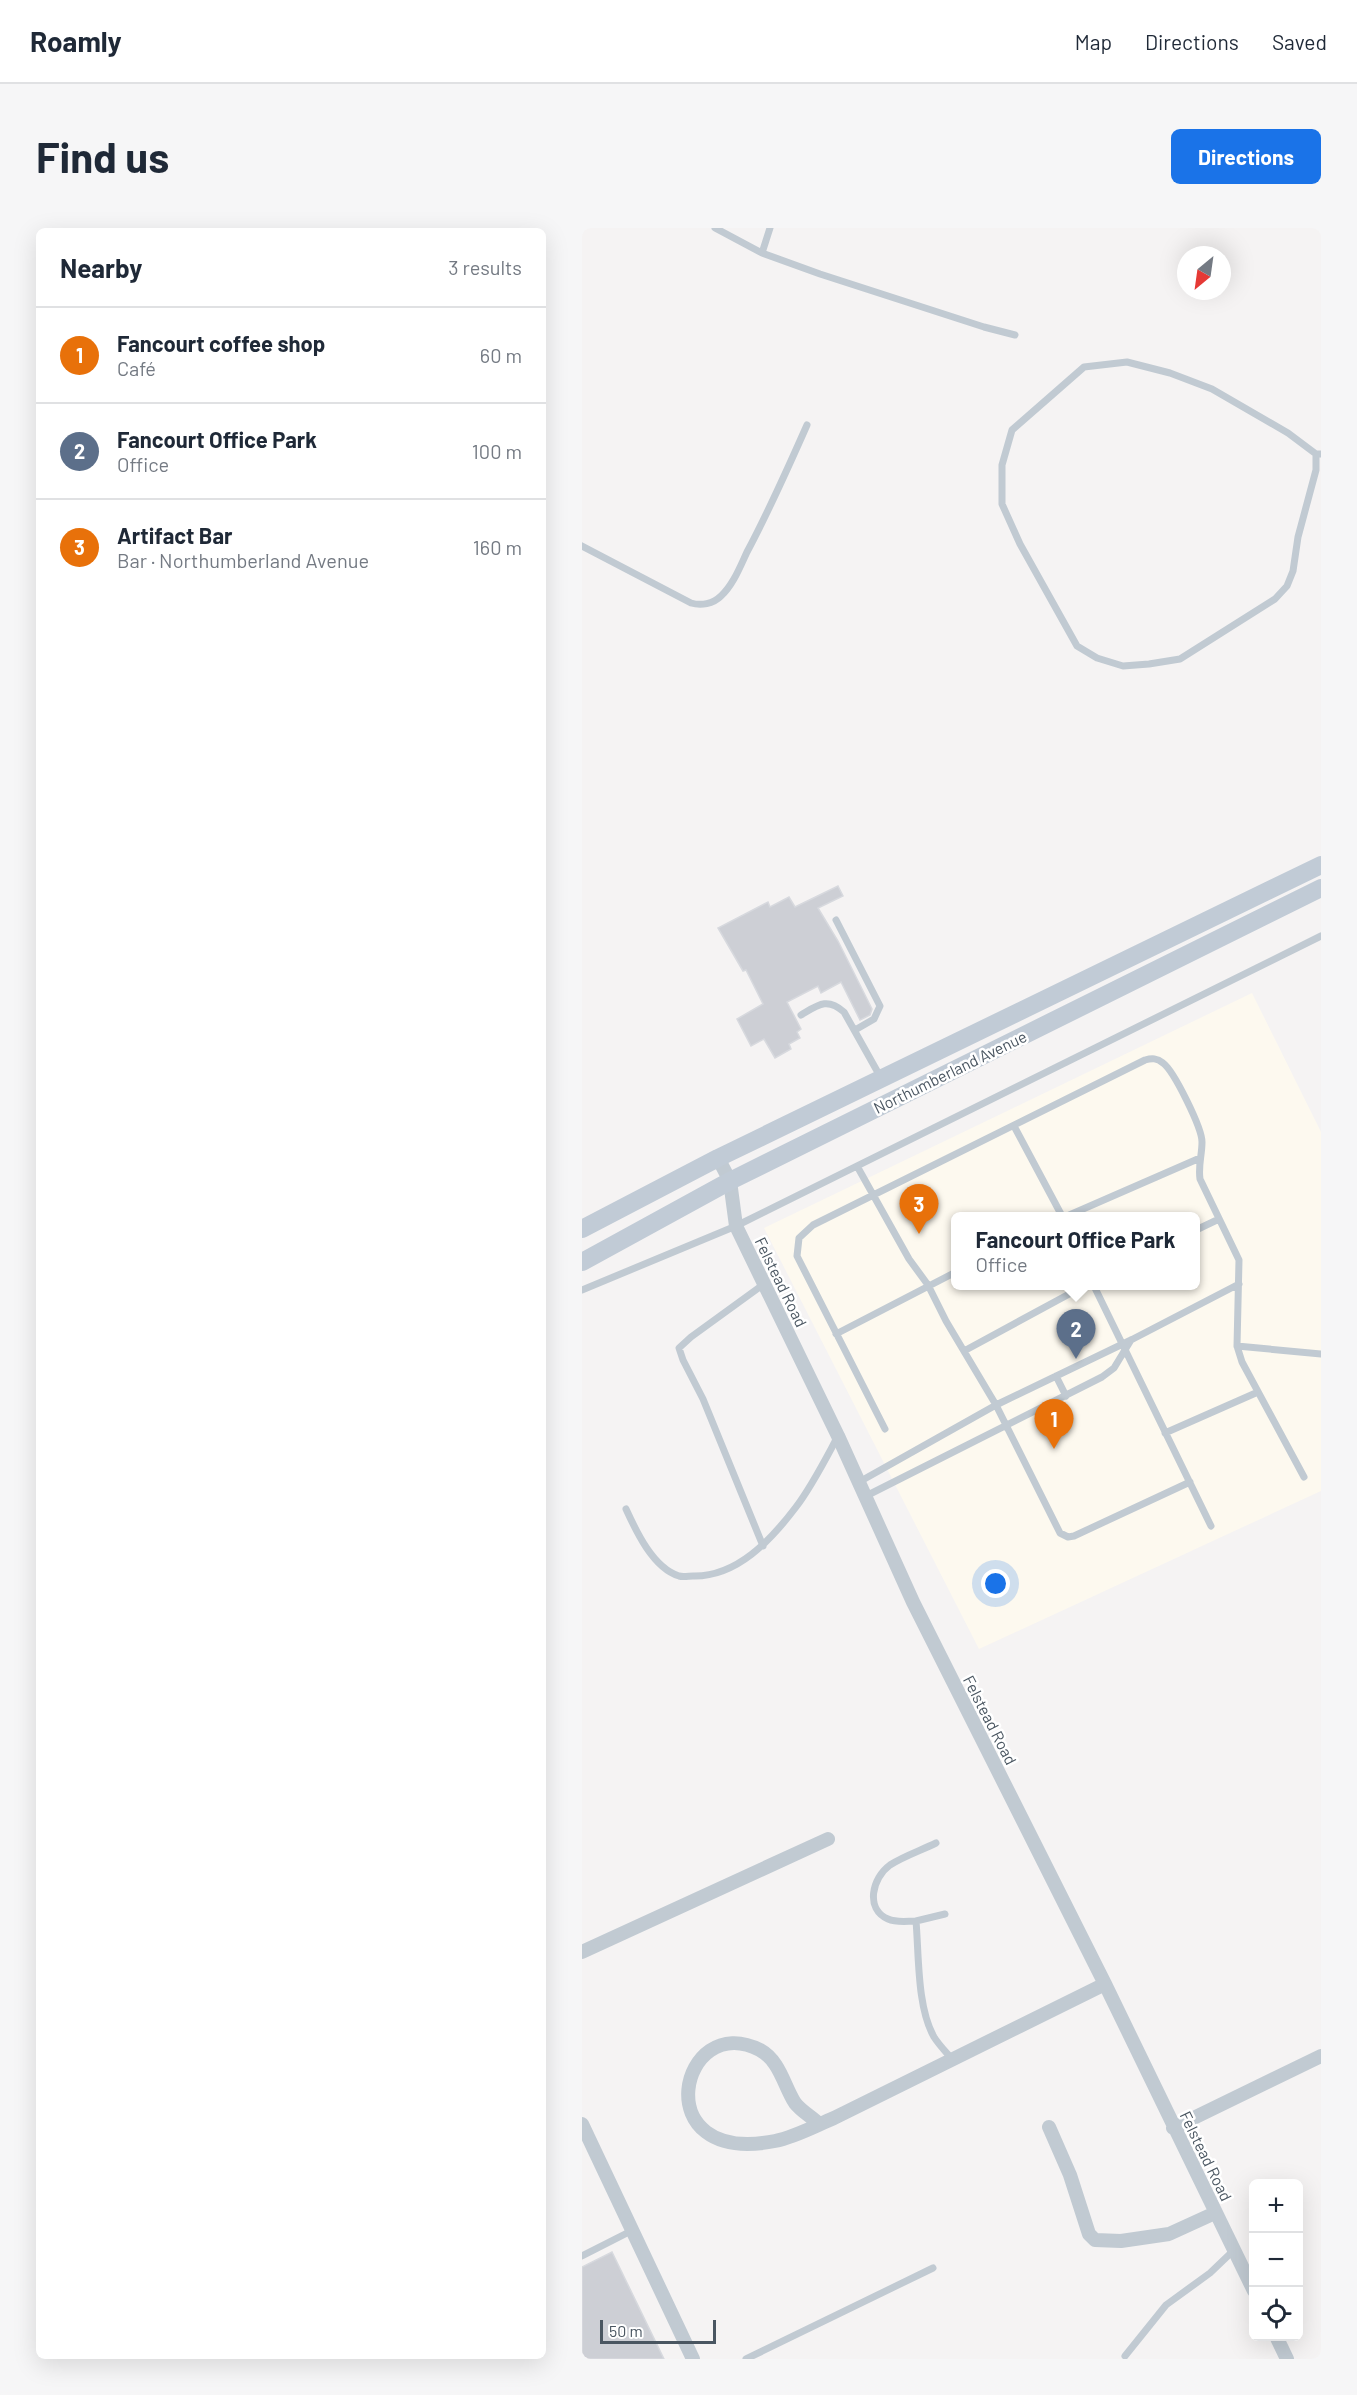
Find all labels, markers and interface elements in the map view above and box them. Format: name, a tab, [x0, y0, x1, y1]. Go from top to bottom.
text: Roamly	[30, 24, 122, 58]
text: Map	[1075, 29, 1112, 54]
text: Directions	[1145, 29, 1239, 54]
text: Saved	[1272, 29, 1327, 54]
button: Directions	[1171, 129, 1321, 184]
text: Find us	[36, 131, 169, 181]
north arrow	[1177, 246, 1231, 300]
text: Nearby	[60, 252, 142, 283]
text: 3 results	[448, 255, 522, 279]
text: Fancourt coffee shop	[117, 330, 325, 356]
text: 1	[76, 343, 83, 367]
text: 60 m	[480, 343, 522, 367]
text: Café	[117, 356, 156, 380]
text: Fancourt Office Park	[117, 426, 317, 452]
text: 2	[74, 439, 85, 463]
text: 100 m	[472, 439, 522, 463]
text: Office	[117, 452, 169, 476]
text: Artifact Bar	[117, 522, 232, 548]
text: 3	[74, 535, 85, 559]
text: 160 m	[473, 535, 522, 559]
text: Bar · Northumberland Avenue	[117, 548, 369, 572]
street label: Northumberland Avenue	[870, 1026, 1029, 1117]
pin: 3	[900, 1184, 938, 1234]
popup	[951, 1212, 1200, 1290]
text: Fancourt Office Park	[976, 1226, 1175, 1252]
street label: Felstead Road	[751, 1234, 811, 1330]
text: Office	[976, 1252, 1028, 1276]
pin: 2	[1056, 1310, 1096, 1359]
pin: 1	[1034, 1400, 1074, 1449]
your location	[981, 1569, 1010, 1598]
street label: Felstead Road	[960, 1672, 1021, 1768]
street label: Felstead Road	[1176, 2108, 1236, 2204]
map controls	[1249, 2179, 1303, 2341]
button: +	[1249, 2179, 1303, 2233]
button: −	[1249, 2233, 1303, 2287]
button: locate	[1249, 2287, 1303, 2341]
scale bar	[600, 2317, 716, 2344]
text: 50 m	[609, 2321, 643, 2340]

